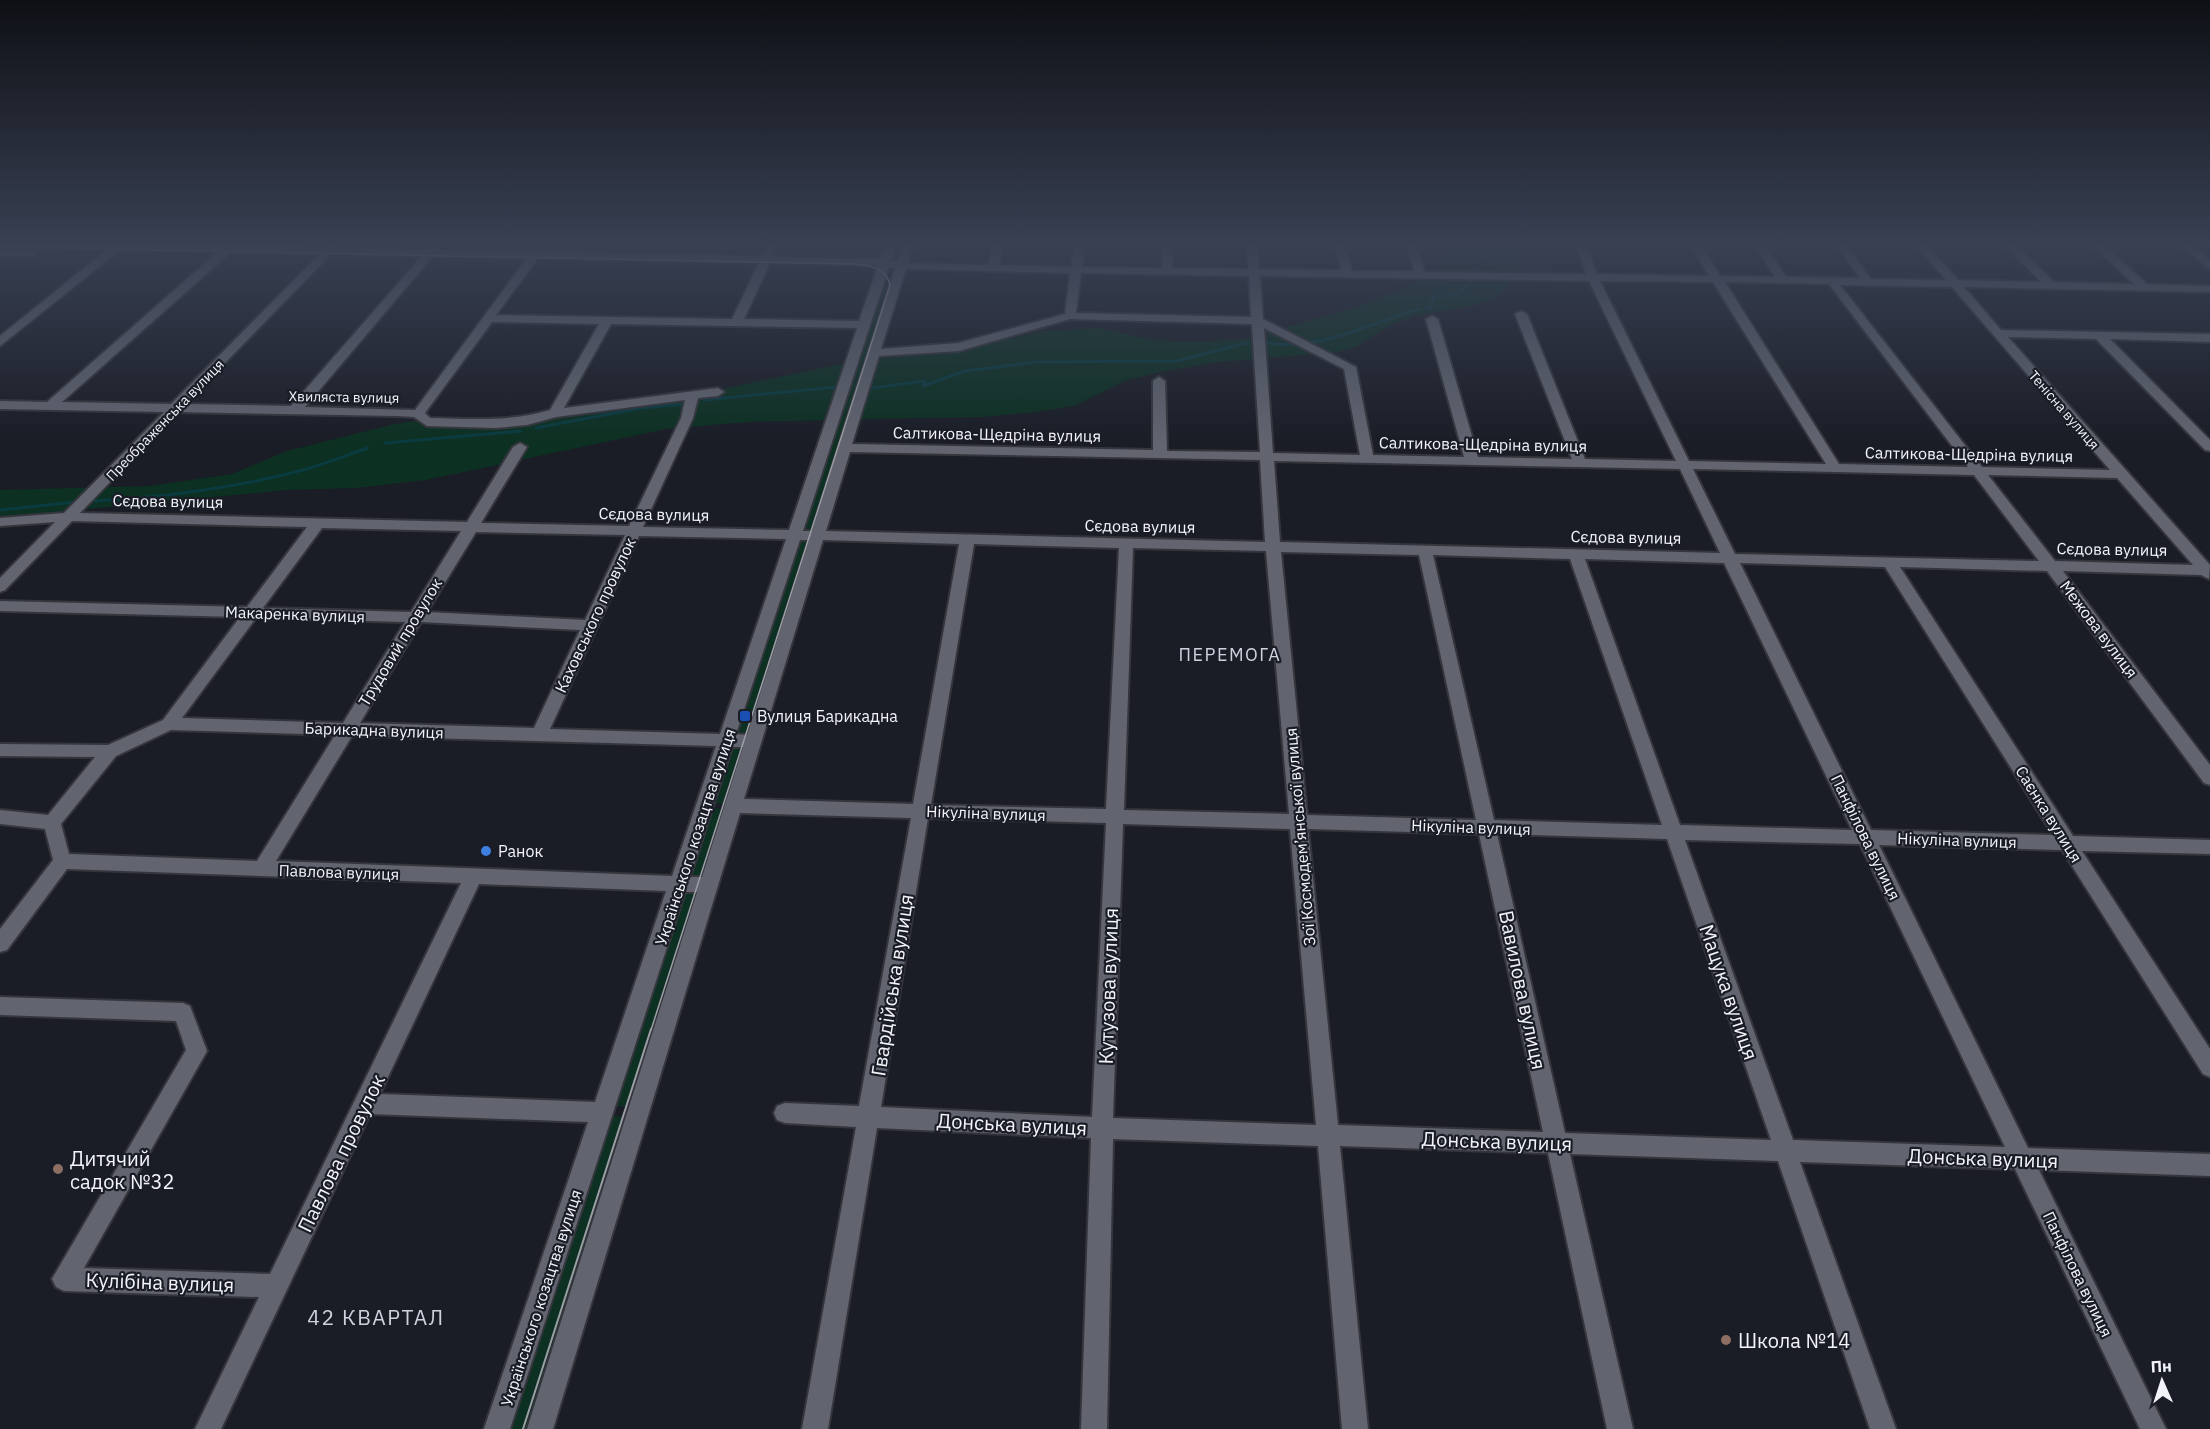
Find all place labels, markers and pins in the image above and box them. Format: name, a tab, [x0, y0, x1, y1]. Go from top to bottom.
place label: Вулиця Барикадна	[757, 706, 898, 726]
marker: Вулиця Барикадна	[738, 709, 752, 723]
place label: Ранок	[498, 841, 543, 861]
marker: Ранок	[479, 844, 493, 858]
place label: Дитячий садок №32	[70, 1145, 175, 1195]
marker: Дитячий садок №32	[51, 1162, 65, 1176]
place label: Школа №14	[1738, 1327, 1850, 1354]
marker: Школа №14	[1719, 1333, 1733, 1347]

